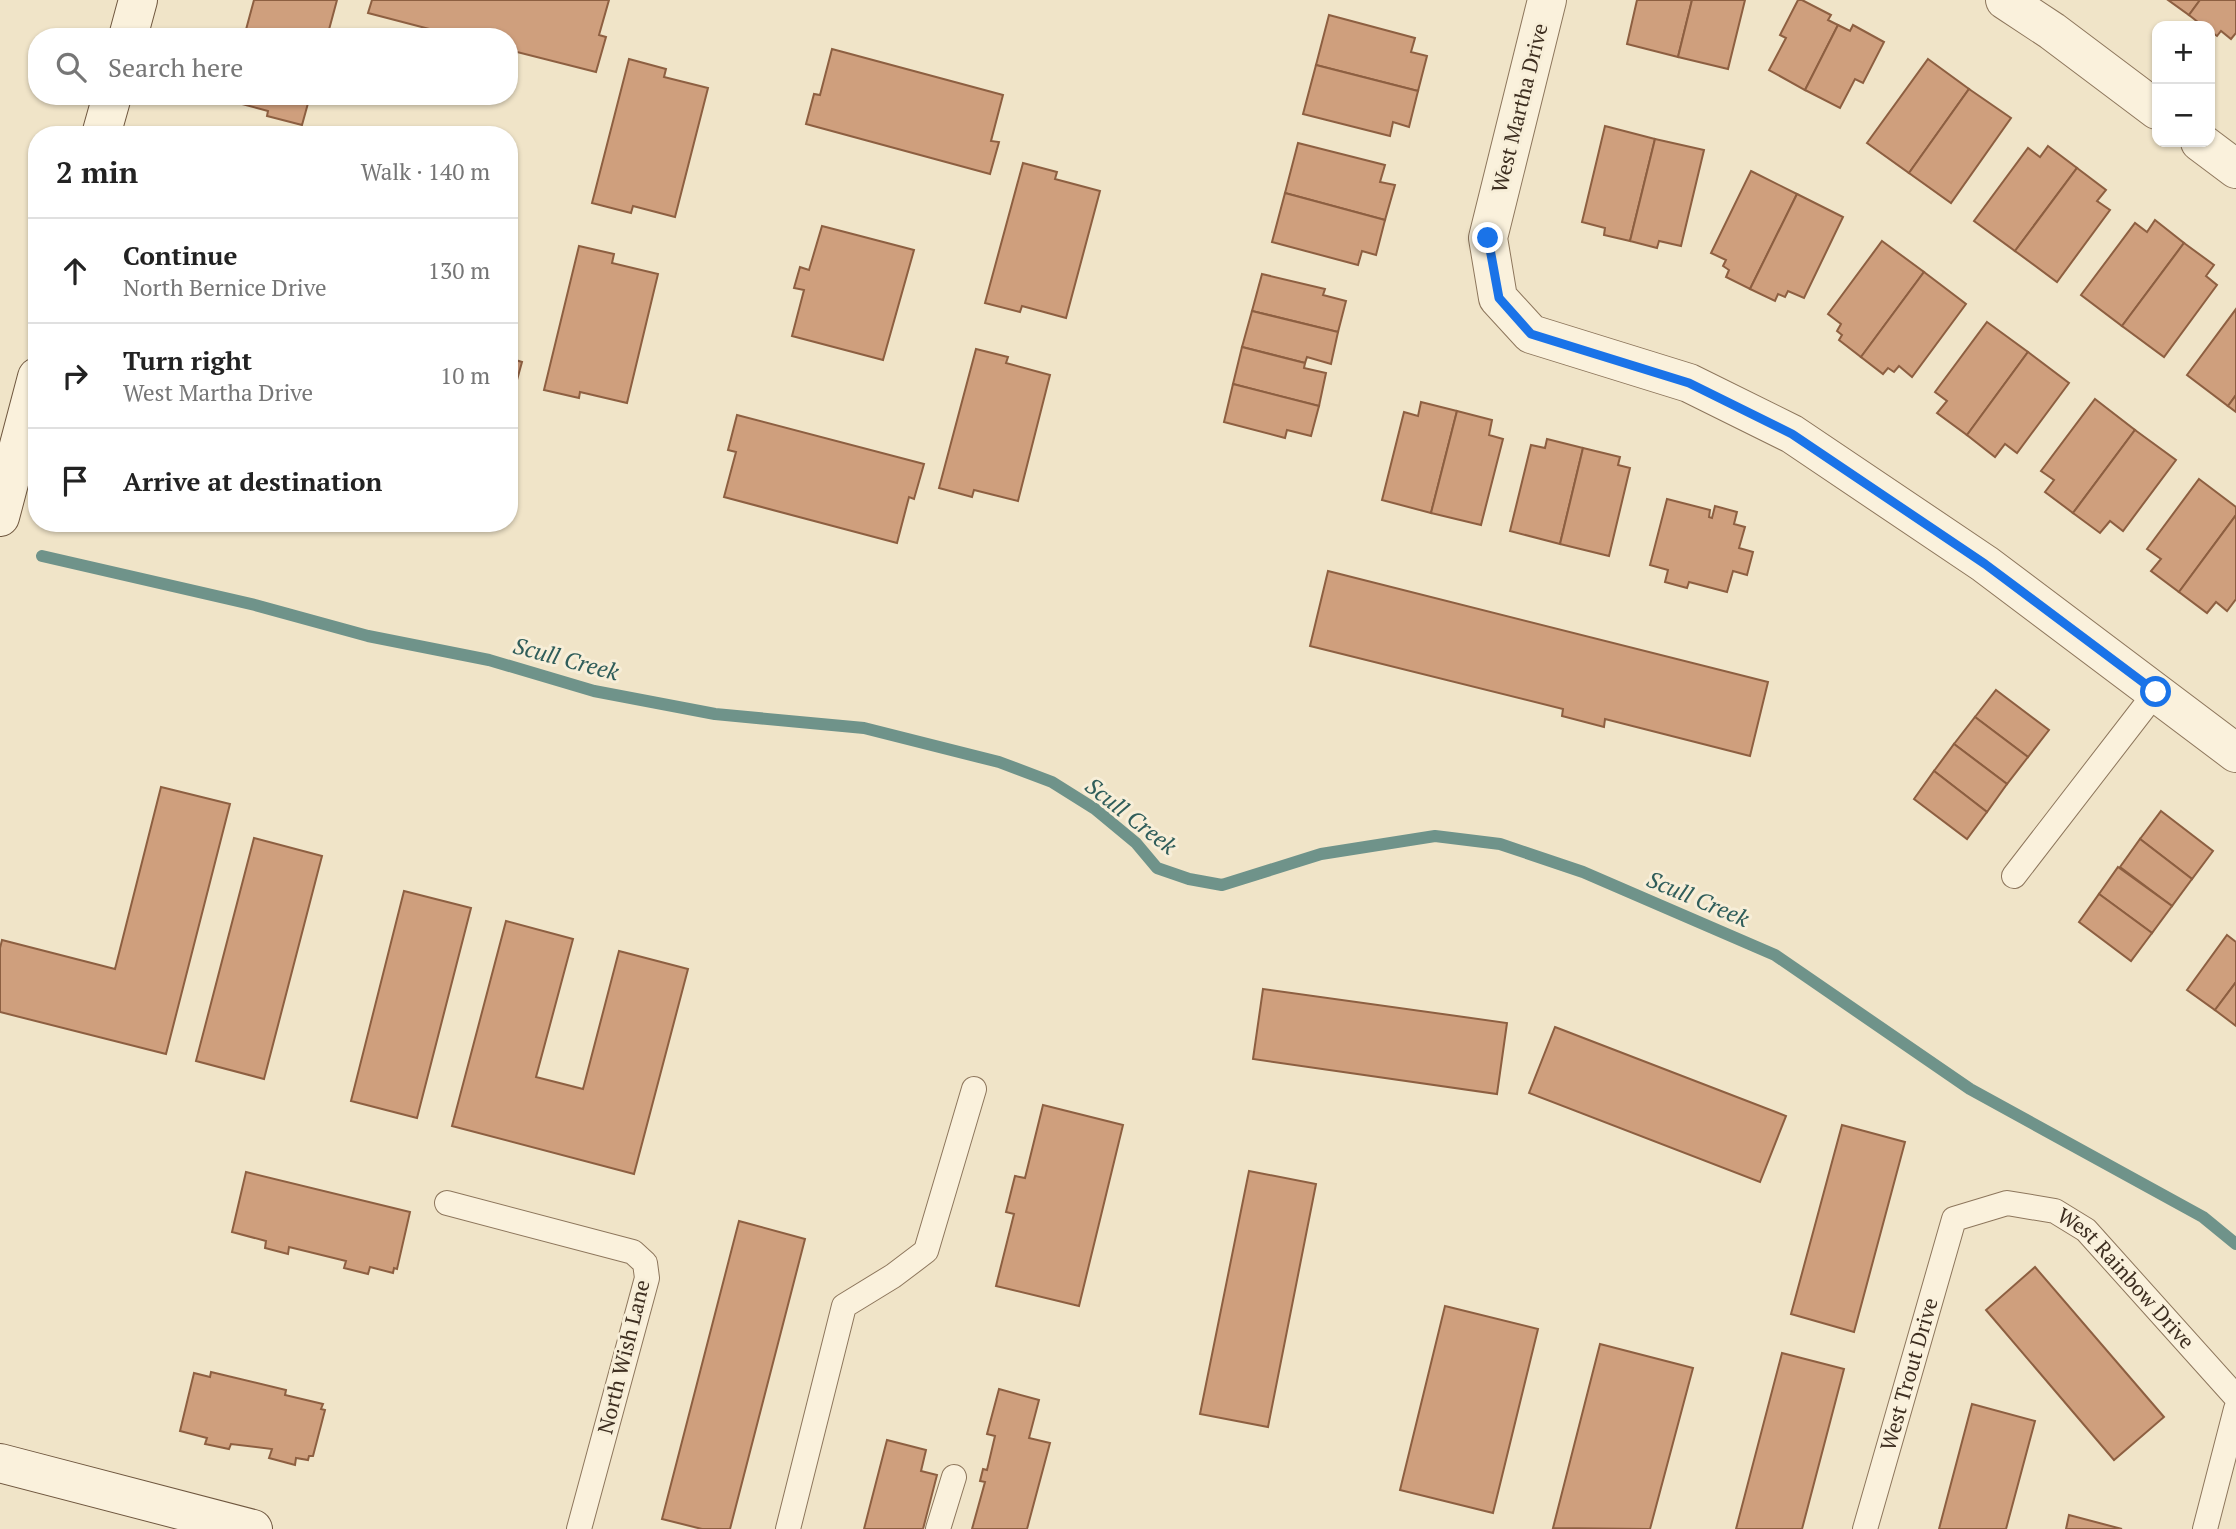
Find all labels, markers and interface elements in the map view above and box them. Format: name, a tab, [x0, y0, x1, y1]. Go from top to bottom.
street label: West Martha Drive	[1484, 20, 1554, 195]
map controls	[2152, 21, 2215, 147]
button: +	[2152, 21, 2215, 84]
search box	[28, 28, 518, 105]
icon: search	[52, 48, 90, 86]
text: Search here	[108, 50, 243, 84]
button: −	[2152, 84, 2215, 147]
text: 2 min	[56, 152, 138, 192]
text: Walk · 140 m	[361, 156, 490, 187]
route end	[1472, 222, 1503, 253]
text: Continue	[123, 238, 237, 272]
icon: ahead	[56, 252, 94, 290]
text: 130 m	[428, 255, 490, 286]
text: North Bernice Drive	[123, 272, 326, 303]
text: Turn right	[123, 343, 252, 377]
icon: right	[56, 357, 94, 395]
text: 10 m	[440, 360, 490, 391]
text: West Martha Drive	[123, 377, 313, 408]
icon: arrive	[56, 462, 94, 500]
text: Arrive at destination	[123, 464, 382, 498]
water label: Scull Creek	[510, 630, 623, 688]
route start	[2140, 676, 2171, 707]
water label: Scull Creek	[1079, 770, 1184, 862]
water label: Scull Creek	[1642, 863, 1755, 934]
street label: West Rainbow Drive	[2052, 1201, 2201, 1354]
street label: North Wish Lane	[590, 1277, 656, 1437]
street label: West Trout Drive	[1873, 1294, 1944, 1454]

